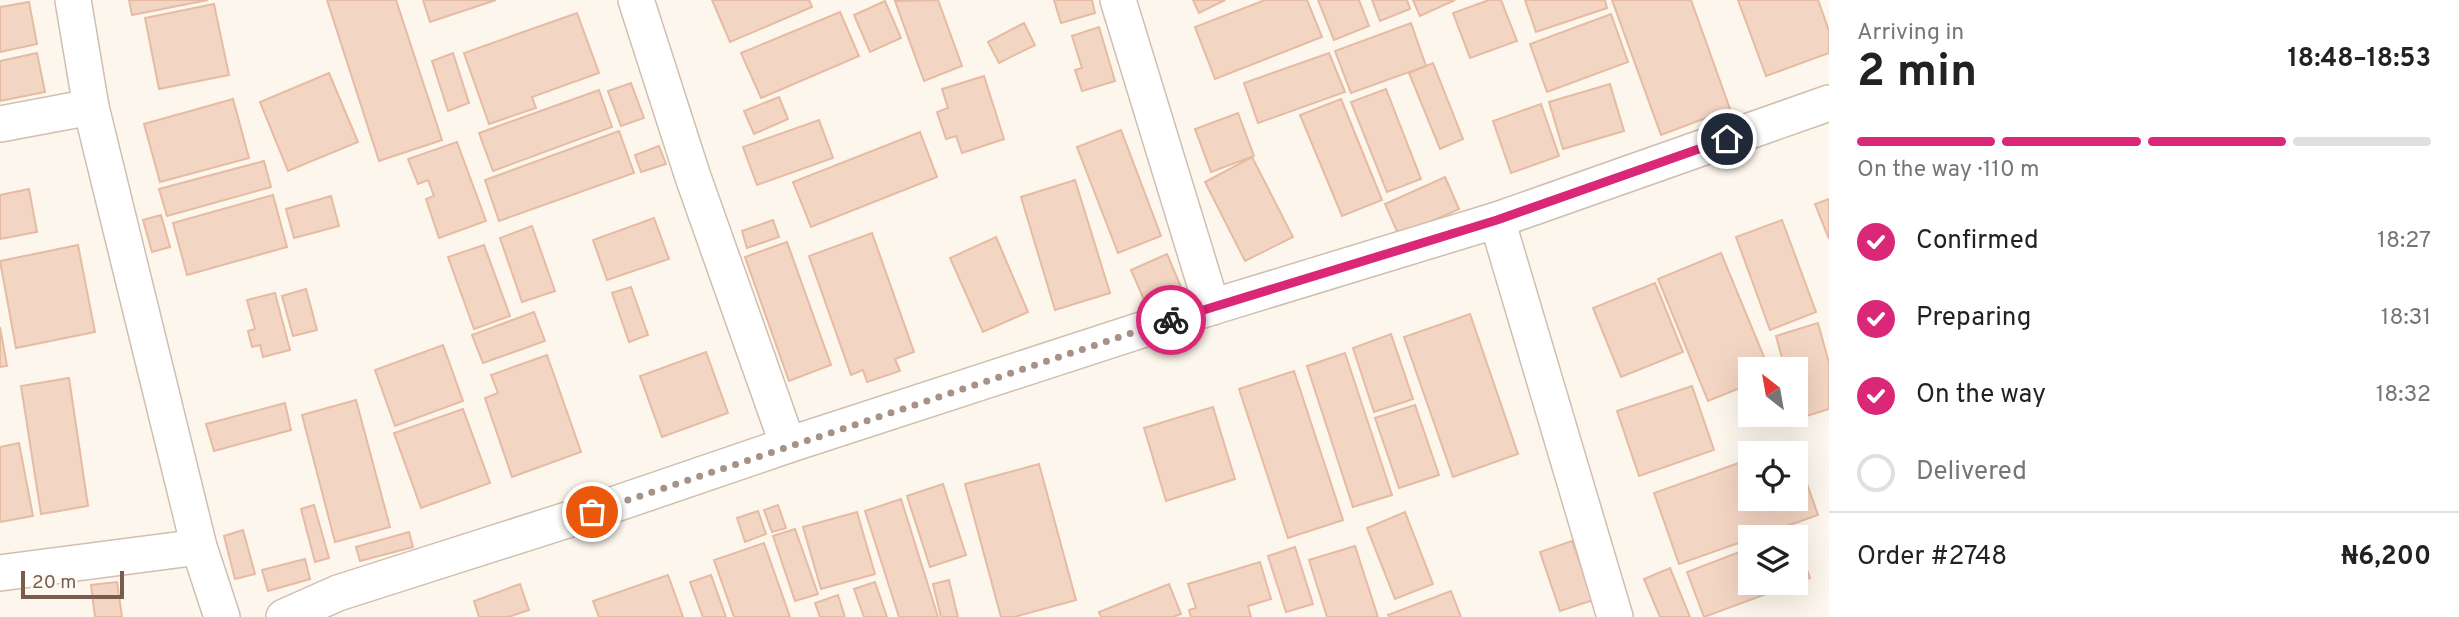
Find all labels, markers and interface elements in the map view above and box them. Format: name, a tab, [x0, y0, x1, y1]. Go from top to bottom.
text: Arriving in	[1857, 19, 1964, 48]
text: 18:48–18:53	[2287, 43, 2431, 76]
text: 2 min	[1857, 44, 1977, 103]
pin	[1697, 109, 1757, 169]
icon: home	[1708, 120, 1746, 158]
text: On the way · 110 m	[1857, 156, 2040, 185]
icon: check	[1857, 223, 1895, 261]
text: Confirmed	[1916, 225, 2039, 258]
text: 18:27	[2377, 227, 2431, 256]
courier	[1136, 285, 1206, 355]
icon: check	[1857, 300, 1895, 338]
icon: bike	[1152, 301, 1190, 339]
text: Preparing	[1916, 302, 2031, 335]
text: 18:31	[2381, 304, 2431, 333]
north arrow	[1738, 357, 1808, 427]
map controls	[1738, 357, 1808, 595]
icon: check	[1857, 377, 1895, 415]
text: On the way	[1916, 379, 2046, 412]
text: 18:32	[2376, 381, 2431, 410]
button: locate	[1738, 441, 1808, 511]
text: Delivered	[1916, 456, 2027, 489]
pin	[562, 482, 622, 542]
icon: bag	[573, 493, 611, 531]
button: layers	[1738, 525, 1808, 595]
text: Order #2748	[1857, 541, 2007, 574]
text: ₦6,200	[2341, 541, 2431, 574]
scale bar	[21, 568, 124, 600]
text: 20 m	[32, 571, 76, 595]

